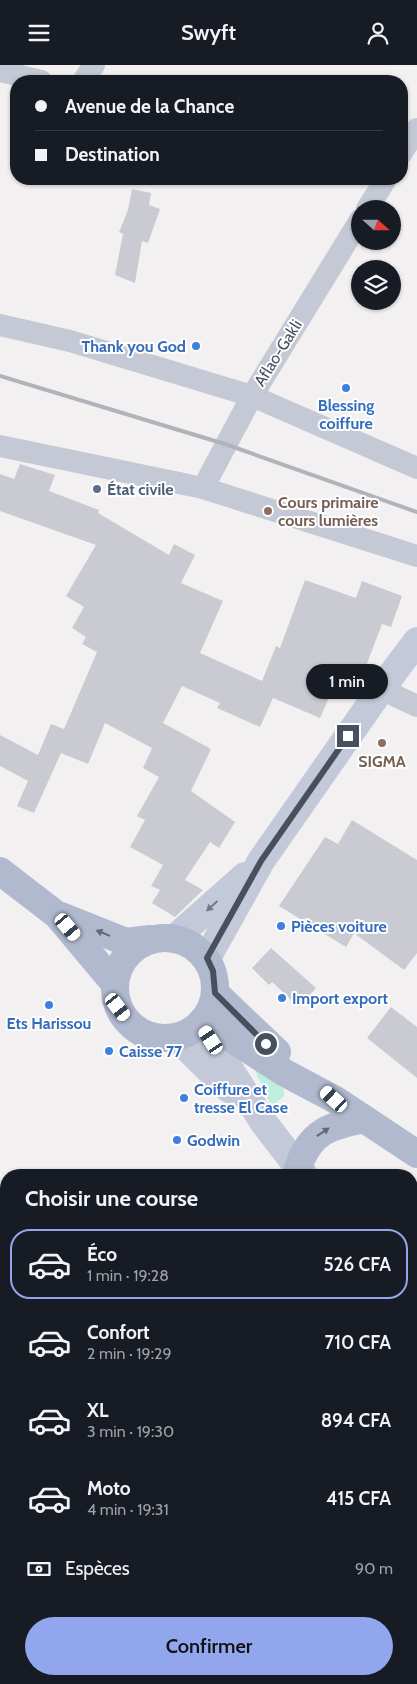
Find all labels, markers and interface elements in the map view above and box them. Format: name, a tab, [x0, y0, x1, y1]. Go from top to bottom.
icon: menu	[25, 19, 53, 47]
text: Swyft	[181, 19, 236, 46]
icon: person	[364, 19, 392, 47]
text: Avenue de la Chance	[65, 95, 234, 118]
text: Destination	[65, 143, 160, 166]
north arrow	[351, 200, 401, 250]
map controls	[351, 200, 401, 310]
button: layers	[351, 260, 401, 310]
street label: Aflao-Gakli	[250, 316, 306, 390]
place label: Thank you God	[81, 337, 186, 356]
marker: Thank you God	[190, 340, 202, 352]
marker: Blessing coiffure	[340, 382, 352, 394]
place label: Blessing coiffure	[318, 396, 374, 433]
place label: État civile	[107, 480, 174, 499]
marker: État civile	[91, 483, 103, 495]
place label: Cours primaire cours lumières	[278, 493, 379, 530]
marker: Cours primaire cours lumières	[262, 505, 274, 517]
callout: 1 min	[307, 663, 389, 699]
text: 1 min	[329, 672, 365, 691]
route end	[337, 725, 359, 747]
marker: SIGMA	[376, 737, 388, 749]
place label: SIGMA	[358, 752, 406, 771]
one-way arrow	[206, 900, 218, 912]
car	[52, 911, 83, 943]
place label: Pièces voiture	[291, 917, 387, 936]
marker: Pièces voiture	[275, 920, 287, 932]
one-way arrow	[95, 929, 110, 937]
place label: Import export	[292, 989, 389, 1008]
car	[102, 991, 133, 1023]
marker: Import export	[276, 992, 288, 1004]
marker: Ets Harissou	[43, 999, 55, 1011]
place label: Ets Harissou	[7, 1014, 91, 1033]
car	[196, 1023, 225, 1057]
route start	[255, 1033, 277, 1055]
place label: Caisse 77	[119, 1042, 183, 1061]
marker: Caisse 77	[103, 1045, 115, 1057]
place label: Coiffure et tresse El Case	[194, 1080, 288, 1117]
car	[317, 1083, 350, 1115]
marker: Coiffure et tresse El Case	[178, 1092, 190, 1104]
one-way arrow	[316, 1127, 329, 1137]
place label: Godwin	[187, 1131, 240, 1150]
marker: Godwin	[171, 1134, 183, 1146]
text: Choisir une course	[25, 1185, 198, 1212]
icon: car	[27, 1242, 72, 1287]
text: Éco	[87, 1243, 117, 1266]
text: 526 CFA	[323, 1253, 391, 1276]
text: 1 min · 19:28	[87, 1266, 169, 1285]
icon: car	[27, 1320, 72, 1365]
text: Confort	[87, 1321, 150, 1344]
text: 710 CFA	[325, 1331, 391, 1354]
text: 2 min · 19:29	[87, 1344, 171, 1363]
icon: car	[27, 1398, 72, 1443]
text: XL	[87, 1399, 108, 1422]
text: 894 CFA	[321, 1409, 391, 1432]
text: 3 min · 19:30	[87, 1422, 174, 1441]
icon: car	[27, 1476, 72, 1521]
text: Moto	[87, 1477, 131, 1500]
text: 415 CFA	[326, 1487, 391, 1510]
text: 4 min · 19:31	[87, 1500, 169, 1519]
icon: cash	[25, 1555, 53, 1583]
text: Espèces	[65, 1557, 130, 1580]
text: 90 m	[355, 1559, 393, 1578]
button: Confirmer	[25, 1617, 393, 1675]

